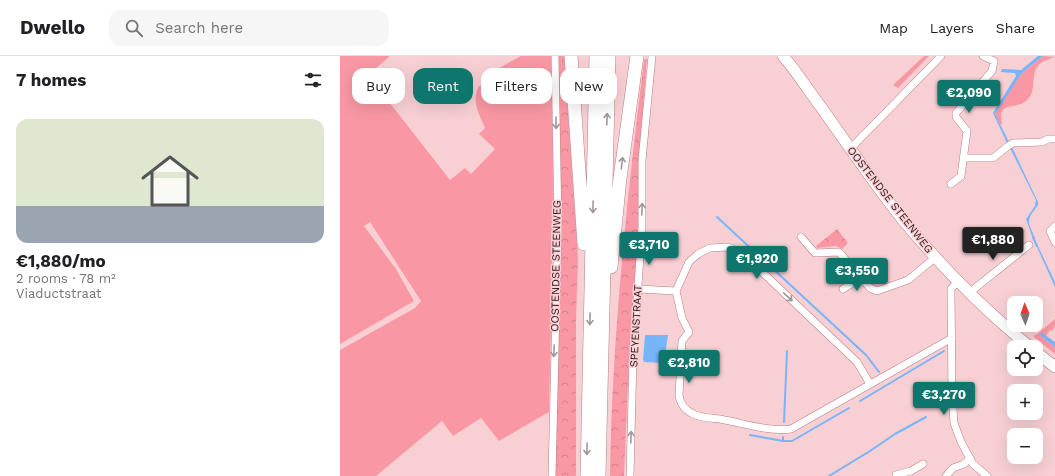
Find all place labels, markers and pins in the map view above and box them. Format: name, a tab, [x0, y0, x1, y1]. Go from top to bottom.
pin: €2,090	[936, 80, 1002, 114]
pin: €1,880	[960, 227, 1026, 261]
pin: €3,710	[616, 232, 682, 266]
pin: €1,920	[724, 246, 790, 280]
pin: €3,550	[824, 258, 890, 292]
pin: €2,810	[656, 350, 722, 384]
pin: €3,270	[911, 382, 977, 416]

